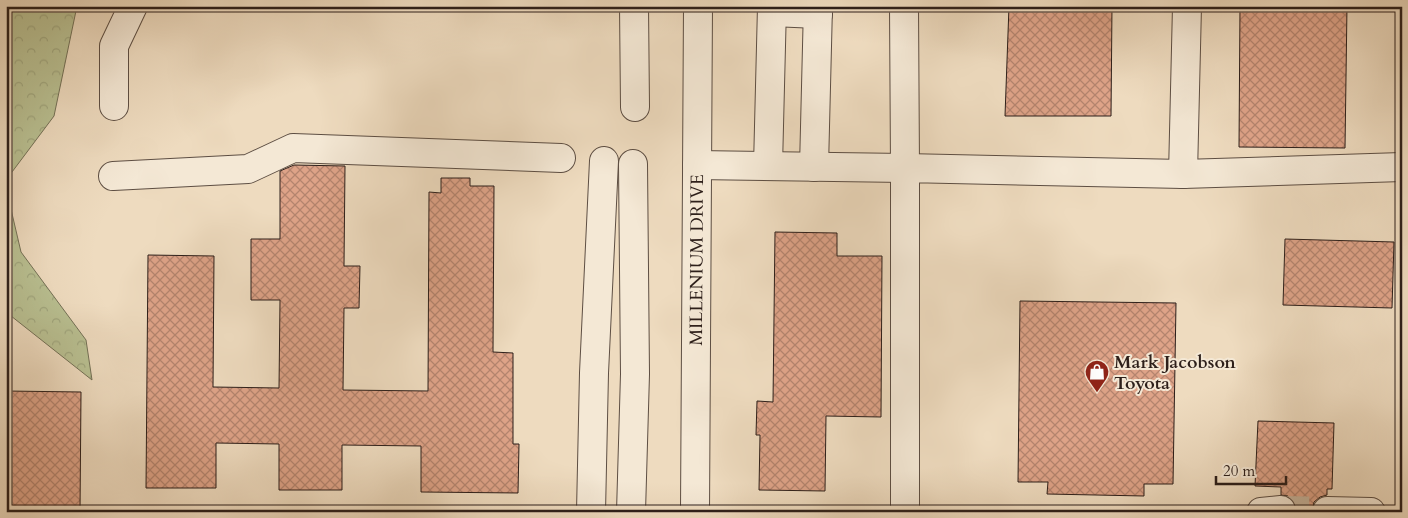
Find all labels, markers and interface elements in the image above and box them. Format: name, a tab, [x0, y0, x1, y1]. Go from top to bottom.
street label: MILLENIUM DRIVE	[684, 174, 710, 346]
place label: Mark Jacobson Toyota	[1114, 350, 1236, 396]
shop icon: Mark Jacobson Toyota	[1084, 359, 1110, 393]
scale bar	[1216, 453, 1286, 485]
text: 20 m	[1223, 461, 1255, 481]

